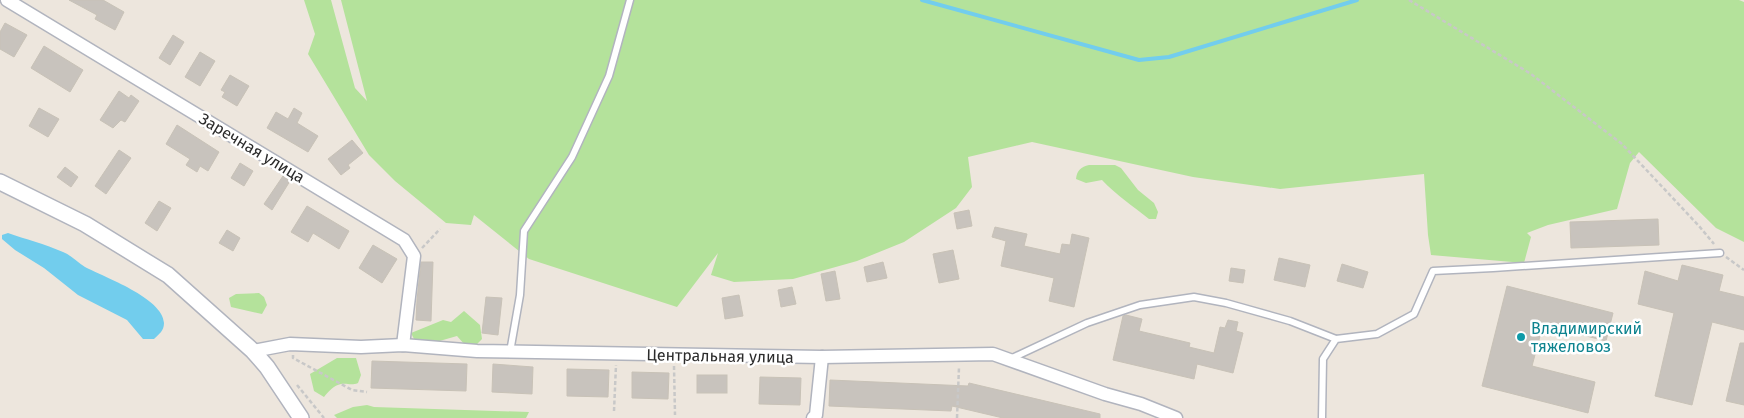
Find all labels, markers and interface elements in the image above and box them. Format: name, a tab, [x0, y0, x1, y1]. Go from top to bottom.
street label: Заречная улица	[196, 109, 308, 187]
place label: Владимирский тяжеловоз	[1531, 319, 1642, 356]
marker: Владимирский тяжеловоз	[1515, 331, 1527, 343]
street label: Центральная улица	[646, 345, 794, 367]

